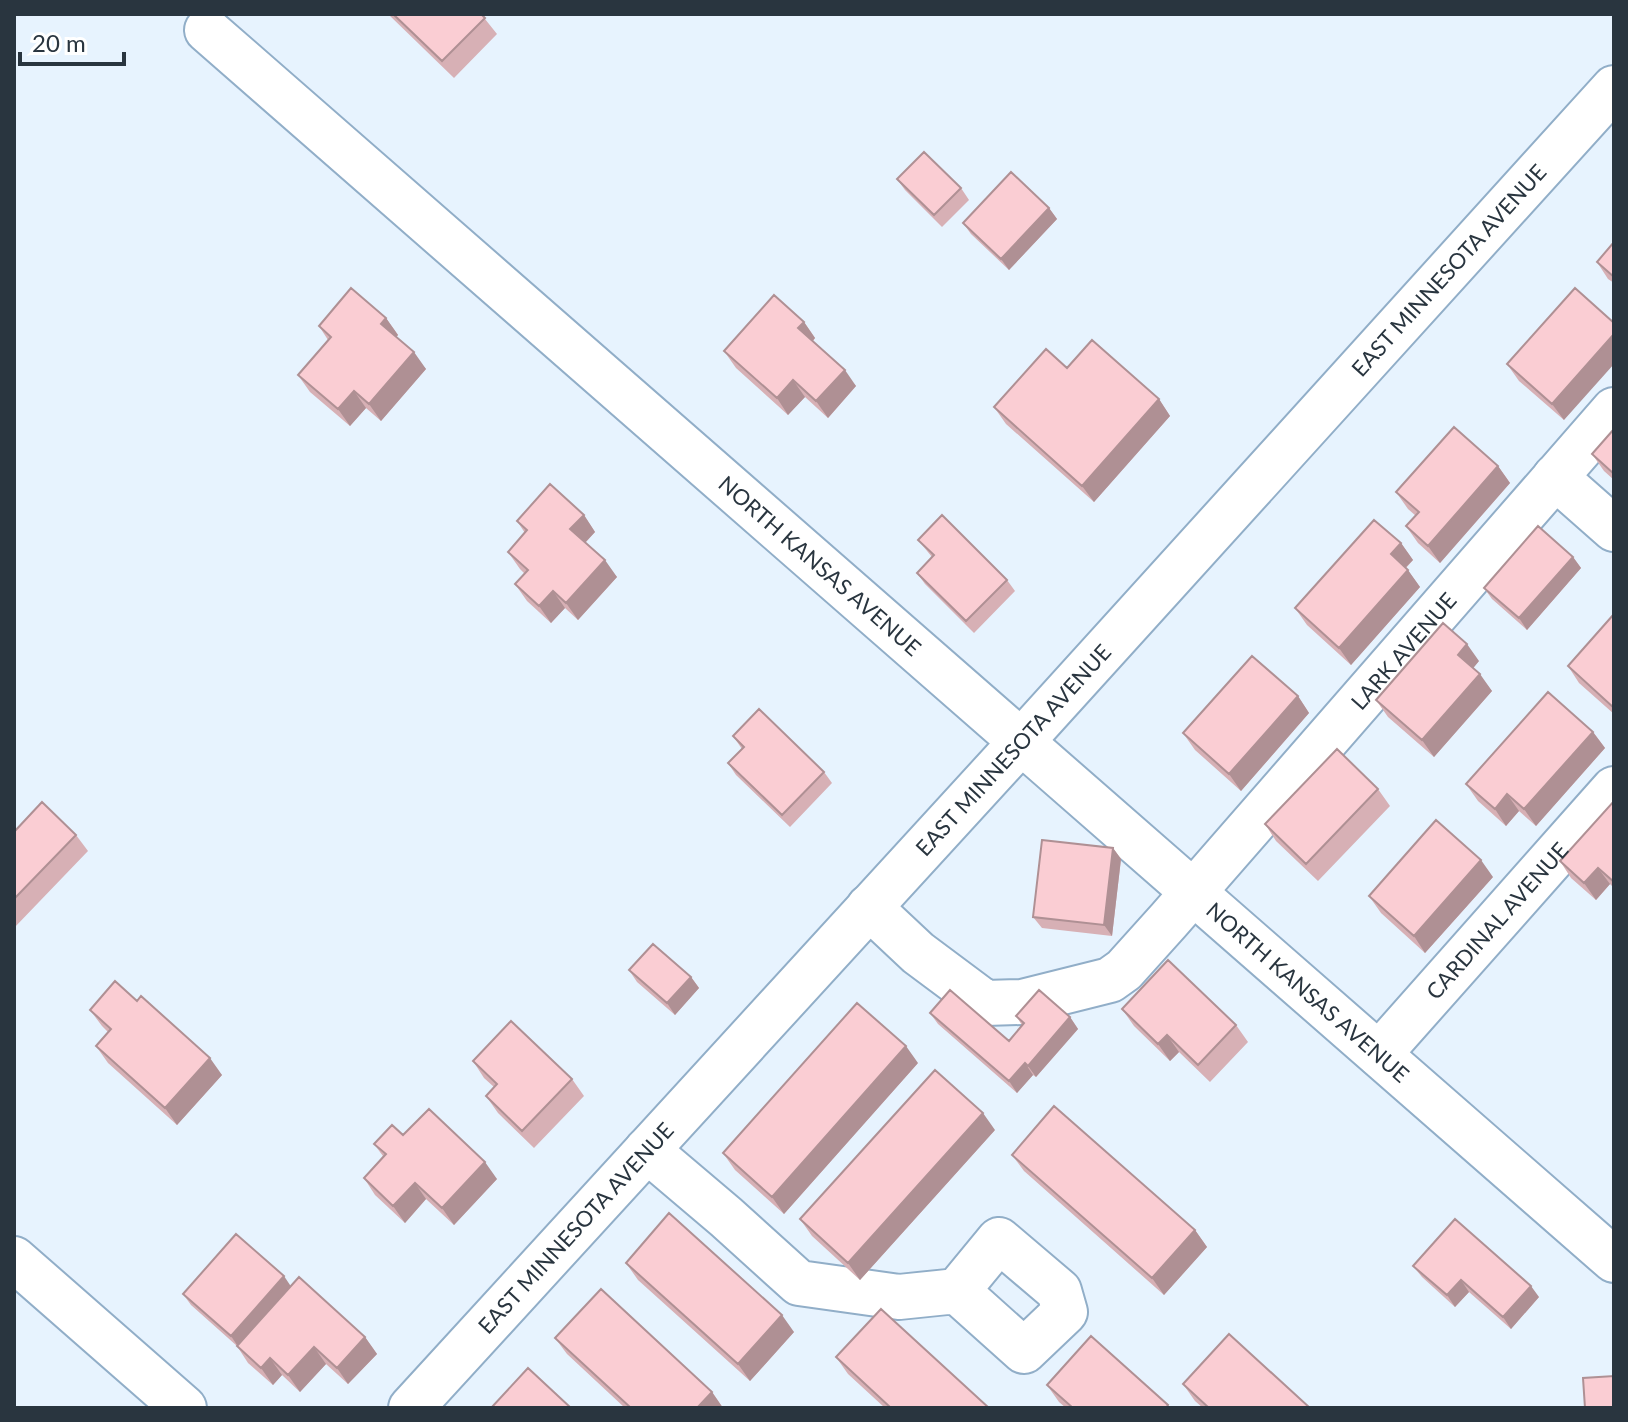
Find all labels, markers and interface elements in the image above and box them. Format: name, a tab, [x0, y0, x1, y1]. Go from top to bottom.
scale bar	[20, 16, 124, 66]
text: 20 m	[32, 28, 86, 57]
street label: EAST MINNESOTA AVENUE	[1345, 158, 1551, 382]
street label: NORTH KANSAS AVENUE	[713, 470, 927, 661]
street label: LARK AVENUE	[1345, 587, 1462, 715]
street label: EAST MINNESOTA AVENUE	[910, 638, 1116, 861]
street label: CARDINAL AVENUE	[1420, 836, 1573, 1004]
street label: NORTH KANSAS AVENUE	[1201, 896, 1415, 1088]
street label: EAST MINNESOTA AVENUE	[472, 1117, 679, 1339]

